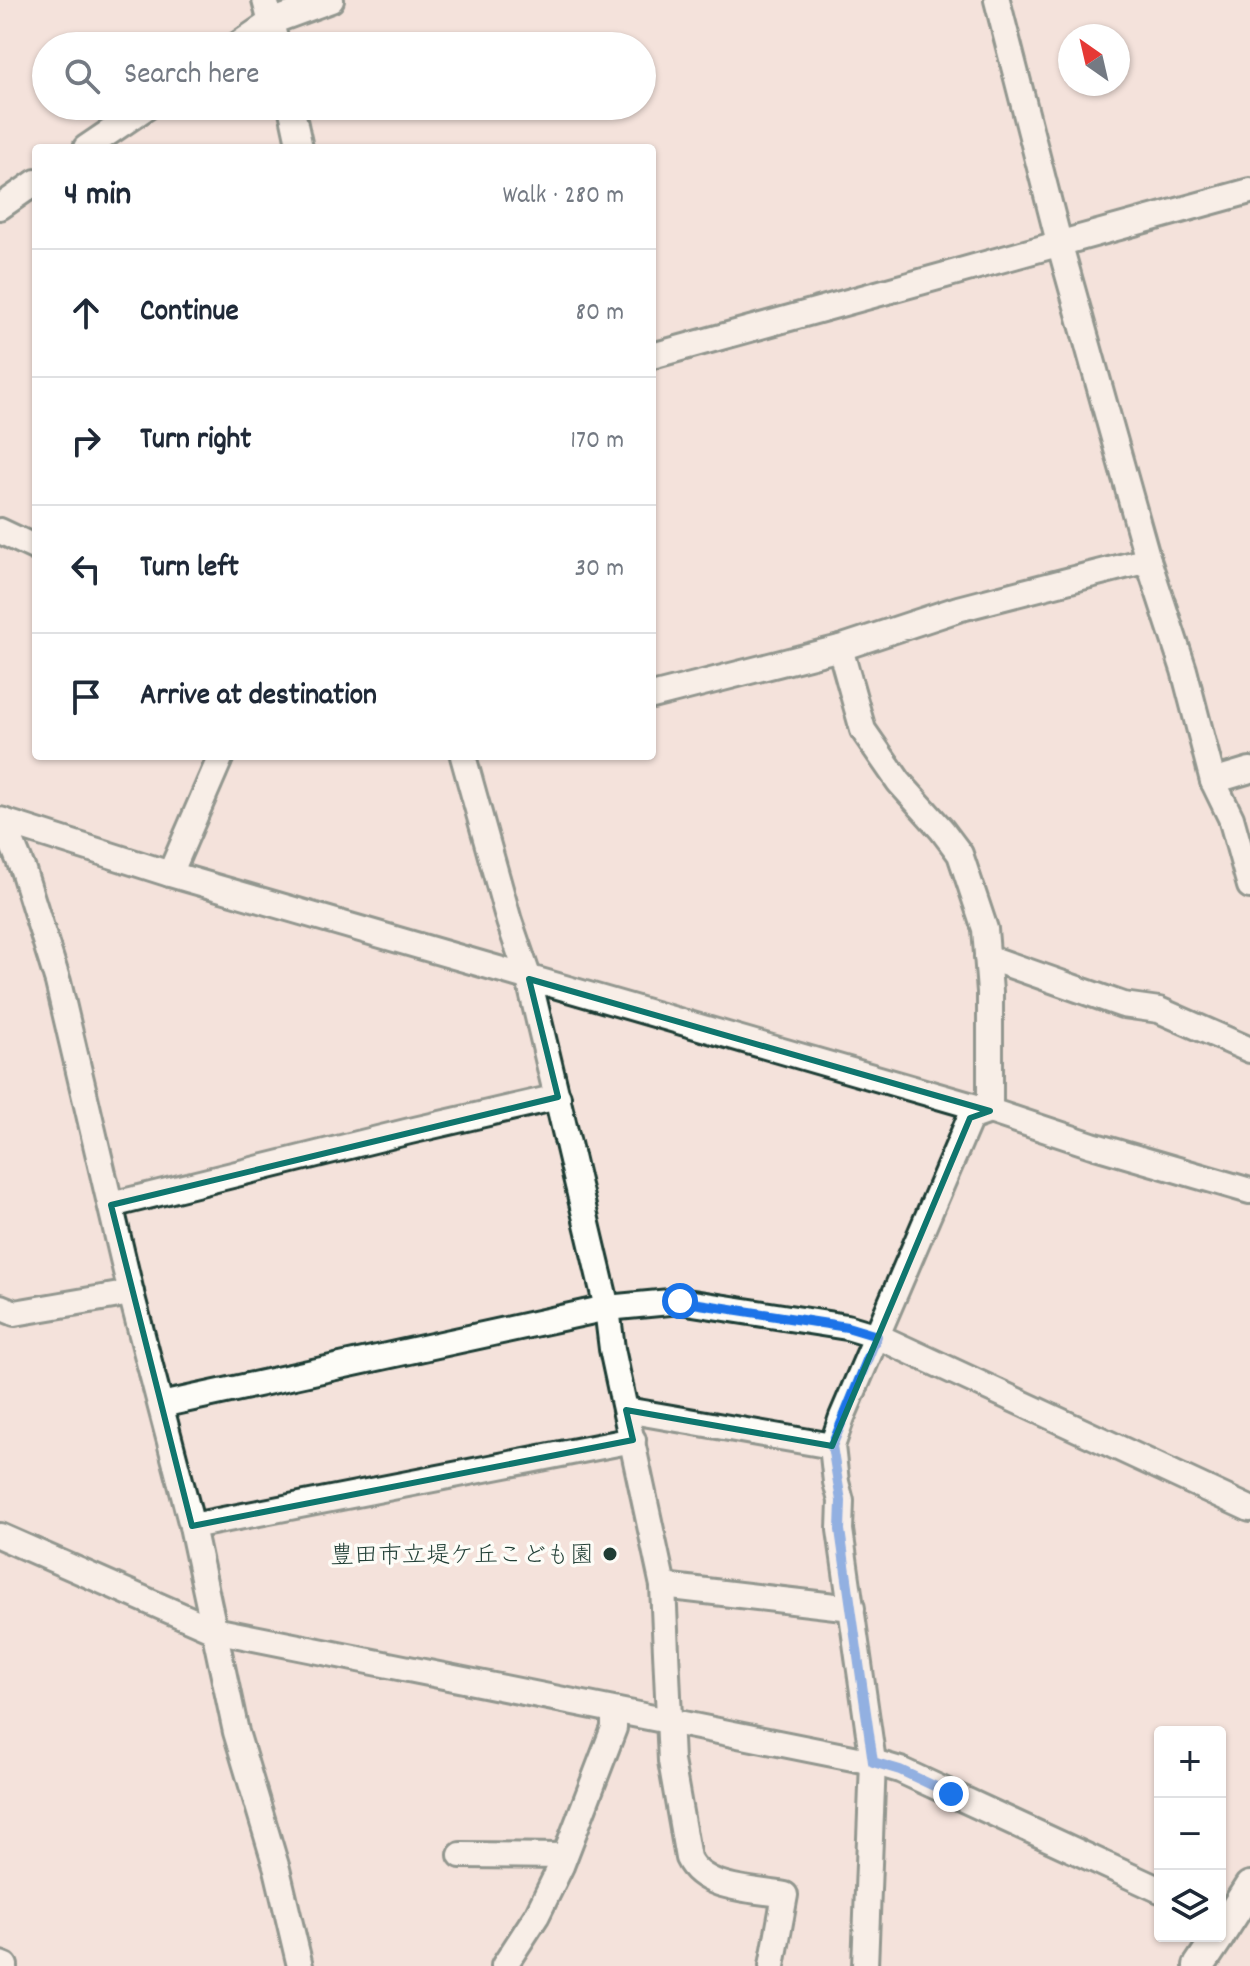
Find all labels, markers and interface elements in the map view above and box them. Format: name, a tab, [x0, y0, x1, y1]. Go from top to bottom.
north arrow	[1058, 24, 1130, 96]
search box	[32, 32, 656, 120]
icon: search	[60, 54, 104, 98]
text: Search here	[124, 55, 260, 98]
text: 4 min	[64, 172, 131, 221]
text: Walk · 280 m	[502, 178, 624, 215]
icon: ahead	[64, 291, 108, 335]
text: Continue	[140, 292, 239, 335]
text: 80 m	[576, 295, 624, 332]
icon: right	[64, 419, 108, 463]
text: Turn right	[140, 420, 251, 463]
text: 170 m	[570, 423, 624, 460]
icon: left	[64, 547, 108, 591]
text: Turn left	[140, 548, 239, 591]
text: 30 m	[574, 551, 624, 588]
icon: arrive	[64, 675, 108, 719]
text: Arrive at destination	[140, 676, 377, 719]
route start	[662, 1283, 698, 1319]
place label: 豊田市立堤ケ丘こども園	[330, 1540, 594, 1574]
marker: 豊田市立堤ケ丘こども園	[601, 1545, 619, 1563]
map controls	[1154, 1726, 1226, 1942]
button: +	[1154, 1726, 1226, 1798]
route end	[933, 1776, 969, 1812]
button: −	[1154, 1798, 1226, 1870]
button: layers	[1154, 1870, 1226, 1942]

